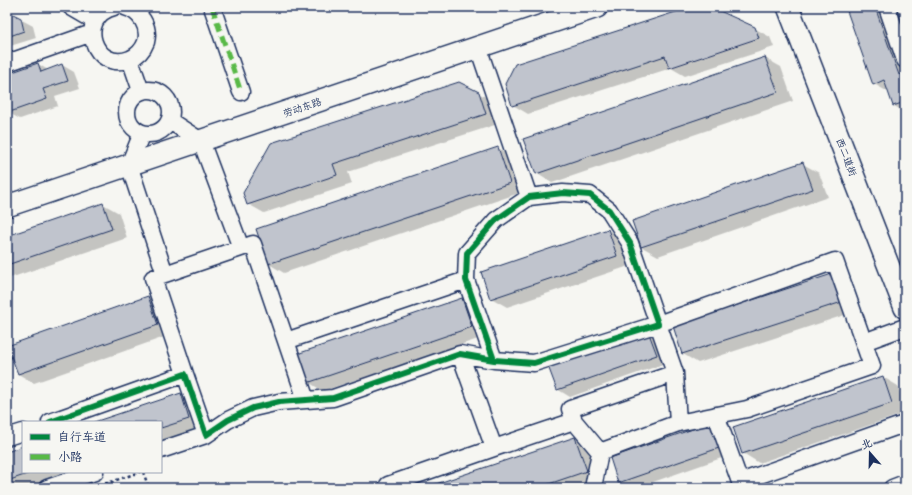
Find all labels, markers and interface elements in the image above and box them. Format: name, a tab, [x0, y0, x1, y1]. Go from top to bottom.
street label: 劳动东路	[281, 96, 323, 120]
street label: 西二道街	[833, 137, 859, 178]
legend	[22, 421, 162, 473]
text: 自行车道	[58, 430, 106, 445]
north arrow	[850, 433, 890, 473]
text: 北	[859, 436, 874, 452]
text: 小路	[58, 450, 82, 465]

